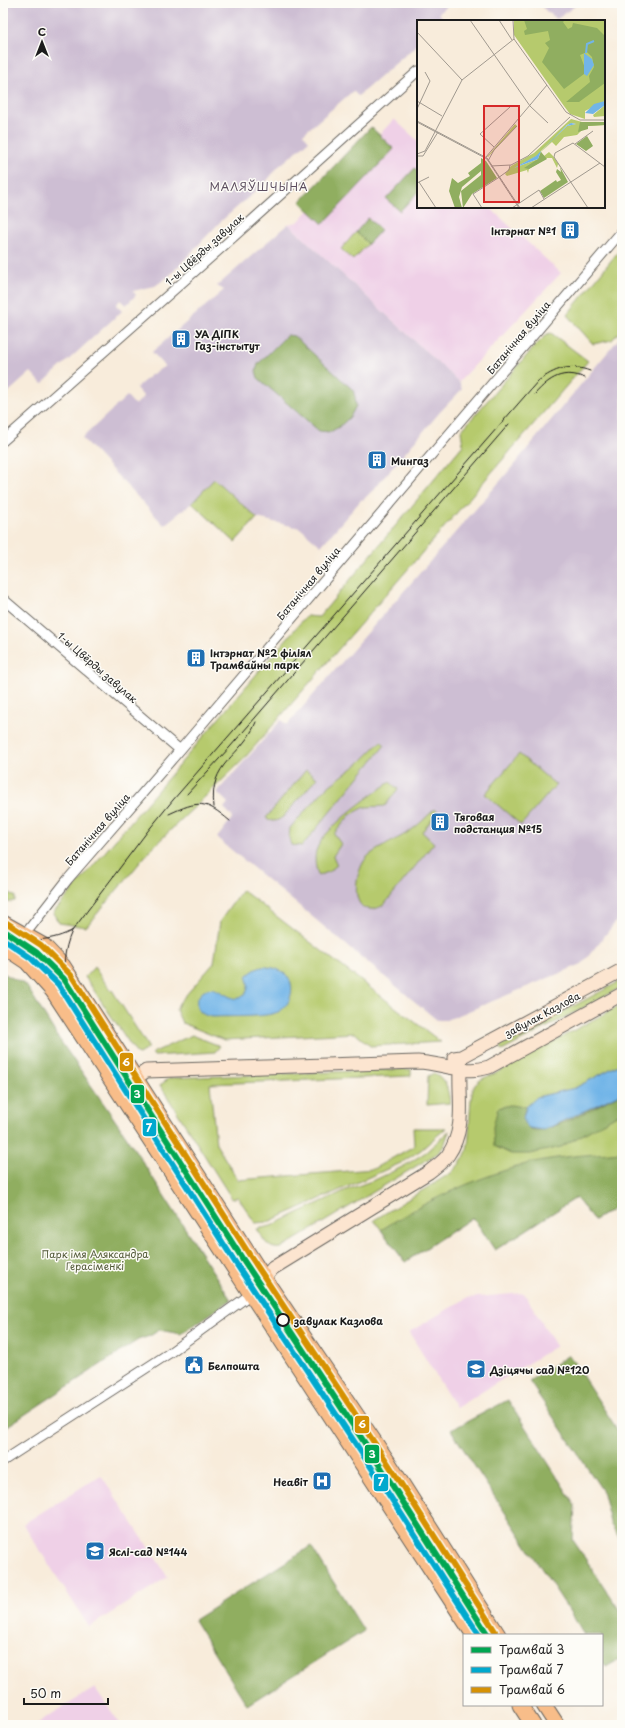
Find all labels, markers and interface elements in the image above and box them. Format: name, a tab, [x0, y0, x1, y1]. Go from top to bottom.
inset map	[417, 20, 605, 208]
north arrow	[22, 22, 62, 62]
text: С	[38, 23, 46, 40]
district label: МАЛЯЎШЧЫНА	[209, 178, 309, 195]
street label: 1-ы Цвёрды завулак	[161, 209, 247, 289]
building icon: Інтэрнат №1	[559, 219, 581, 241]
place label: Інтэрнат №1	[491, 223, 556, 238]
street label: Батанічная вуліца	[483, 296, 555, 378]
place label: УА ДІПК Газ-інстытут	[194, 326, 261, 353]
building icon: УА ДІПК Газ-інстытут	[170, 328, 192, 350]
building icon: Мингаз	[366, 449, 388, 471]
place label: Мингаз	[391, 453, 429, 468]
street label: Батанічная вуліца	[273, 542, 345, 624]
street label: 1-ы Цвёрды завулак	[54, 628, 141, 707]
place label: Інтэрнат №2 філіял Трамвайны парк	[210, 645, 312, 672]
building icon: Інтэрнат №2 філіял Трамвайны парк	[185, 647, 207, 669]
street label: Батанічная вуліца	[61, 789, 134, 869]
place label: Тяговая подстанция №15	[454, 809, 542, 836]
building icon: Тяговая подстанция №15	[429, 811, 451, 833]
street label: завулак Казлова	[501, 987, 583, 1042]
line badge: 6	[119, 1052, 134, 1072]
text: 6	[122, 1053, 130, 1070]
line badge: 3	[130, 1084, 145, 1104]
text: 3	[133, 1085, 141, 1102]
line badge: 7	[142, 1118, 157, 1137]
text: 7	[146, 1119, 153, 1136]
park label: Парк імя Аляксандра Герасіменкі	[41, 1246, 149, 1273]
marker: завулак Казлова	[276, 1313, 290, 1327]
place label: завулак Казлова	[293, 1313, 383, 1329]
public building icon: Белпошта	[183, 1354, 205, 1376]
place label: Белпошта	[208, 1358, 260, 1373]
school or university icon: Дзіцячы сад №120	[465, 1358, 487, 1380]
place label: Дзіцячы сад №120	[489, 1362, 590, 1377]
line badge: 6	[354, 1415, 370, 1434]
text: 6	[358, 1415, 366, 1432]
line badge: 3	[364, 1444, 380, 1464]
text: 3	[368, 1445, 376, 1462]
hospital icon: Неавіт	[311, 1470, 333, 1492]
line badge: 7	[373, 1473, 389, 1492]
text: 7	[378, 1473, 385, 1490]
place label: Неавіт	[273, 1474, 309, 1489]
school or university icon: Яслі-сад №144	[84, 1540, 106, 1562]
place label: Яслі-сад №144	[108, 1544, 187, 1559]
legend	[463, 1634, 603, 1706]
text: Трамвай 3	[499, 1640, 564, 1658]
text: Трамвай 7	[499, 1660, 563, 1678]
scale bar	[24, 1680, 108, 1706]
text: Трамвай 6	[499, 1680, 565, 1698]
text: 50 m	[30, 1684, 61, 1702]

